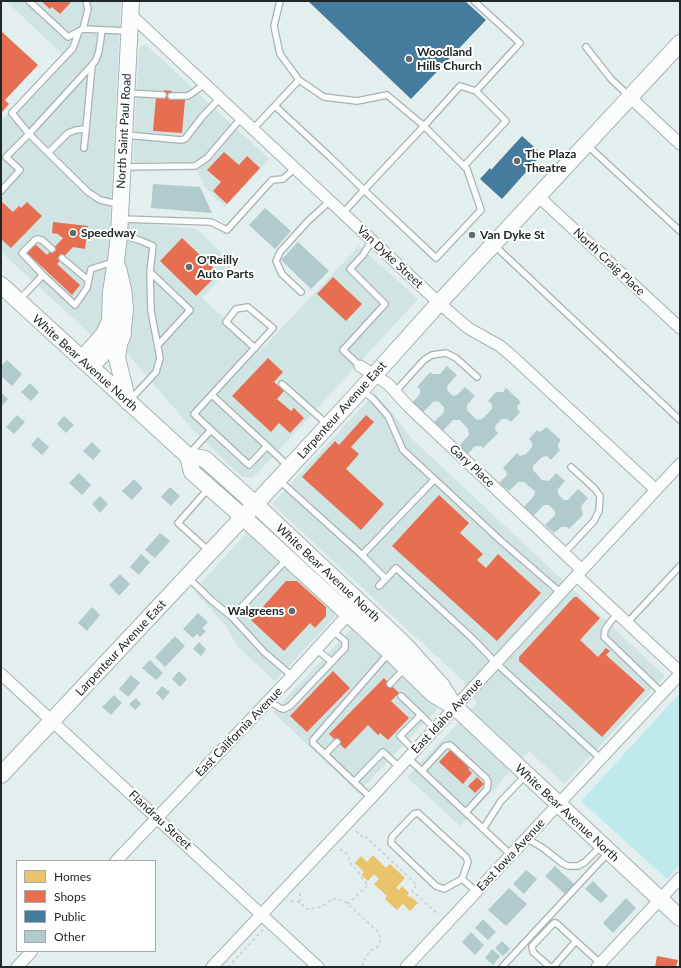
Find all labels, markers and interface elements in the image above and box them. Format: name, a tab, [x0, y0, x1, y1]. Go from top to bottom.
place label: Woodland Hills Church	[417, 45, 482, 73]
marker: Woodland Hills Church	[404, 54, 414, 64]
street label: North Saint Paul Road	[114, 73, 134, 189]
place label: The Plaza Theatre	[525, 147, 576, 175]
marker: The Plaza Theatre	[512, 156, 522, 166]
street label: Van Dyke Street	[354, 223, 426, 291]
street label: North Craig Place	[570, 225, 648, 299]
place label: Speedway	[81, 226, 136, 240]
marker: Speedway	[68, 228, 78, 238]
place label: Van Dyke St	[480, 228, 545, 242]
marker: Van Dyke St	[467, 230, 477, 240]
place label: O'Reilly Auto Parts	[197, 253, 254, 281]
marker: O'Reilly Auto Parts	[184, 262, 194, 272]
street label: White Bear Avenue North	[29, 312, 141, 414]
street label: Larpenteur Avenue East	[294, 358, 390, 462]
street label: Gary Place	[447, 442, 497, 490]
street label: White Bear Avenue North	[273, 521, 383, 625]
street label: Larpenteur Avenue East	[73, 597, 169, 699]
place label: Walgreens	[228, 604, 284, 618]
marker: Walgreens	[287, 606, 297, 616]
street label: East Idaho Avenue	[408, 675, 486, 757]
street label: East California Avenue	[193, 684, 285, 780]
street label: White Bear Avenue North	[512, 761, 622, 865]
street label: Flandrau Street	[126, 787, 194, 853]
street label: East Iowa Avenue	[474, 816, 548, 894]
legend	[16, 860, 156, 952]
text: Homes	[54, 869, 91, 884]
text: Shops	[54, 889, 86, 904]
text: Public	[54, 909, 86, 924]
text: Other	[54, 929, 85, 944]

